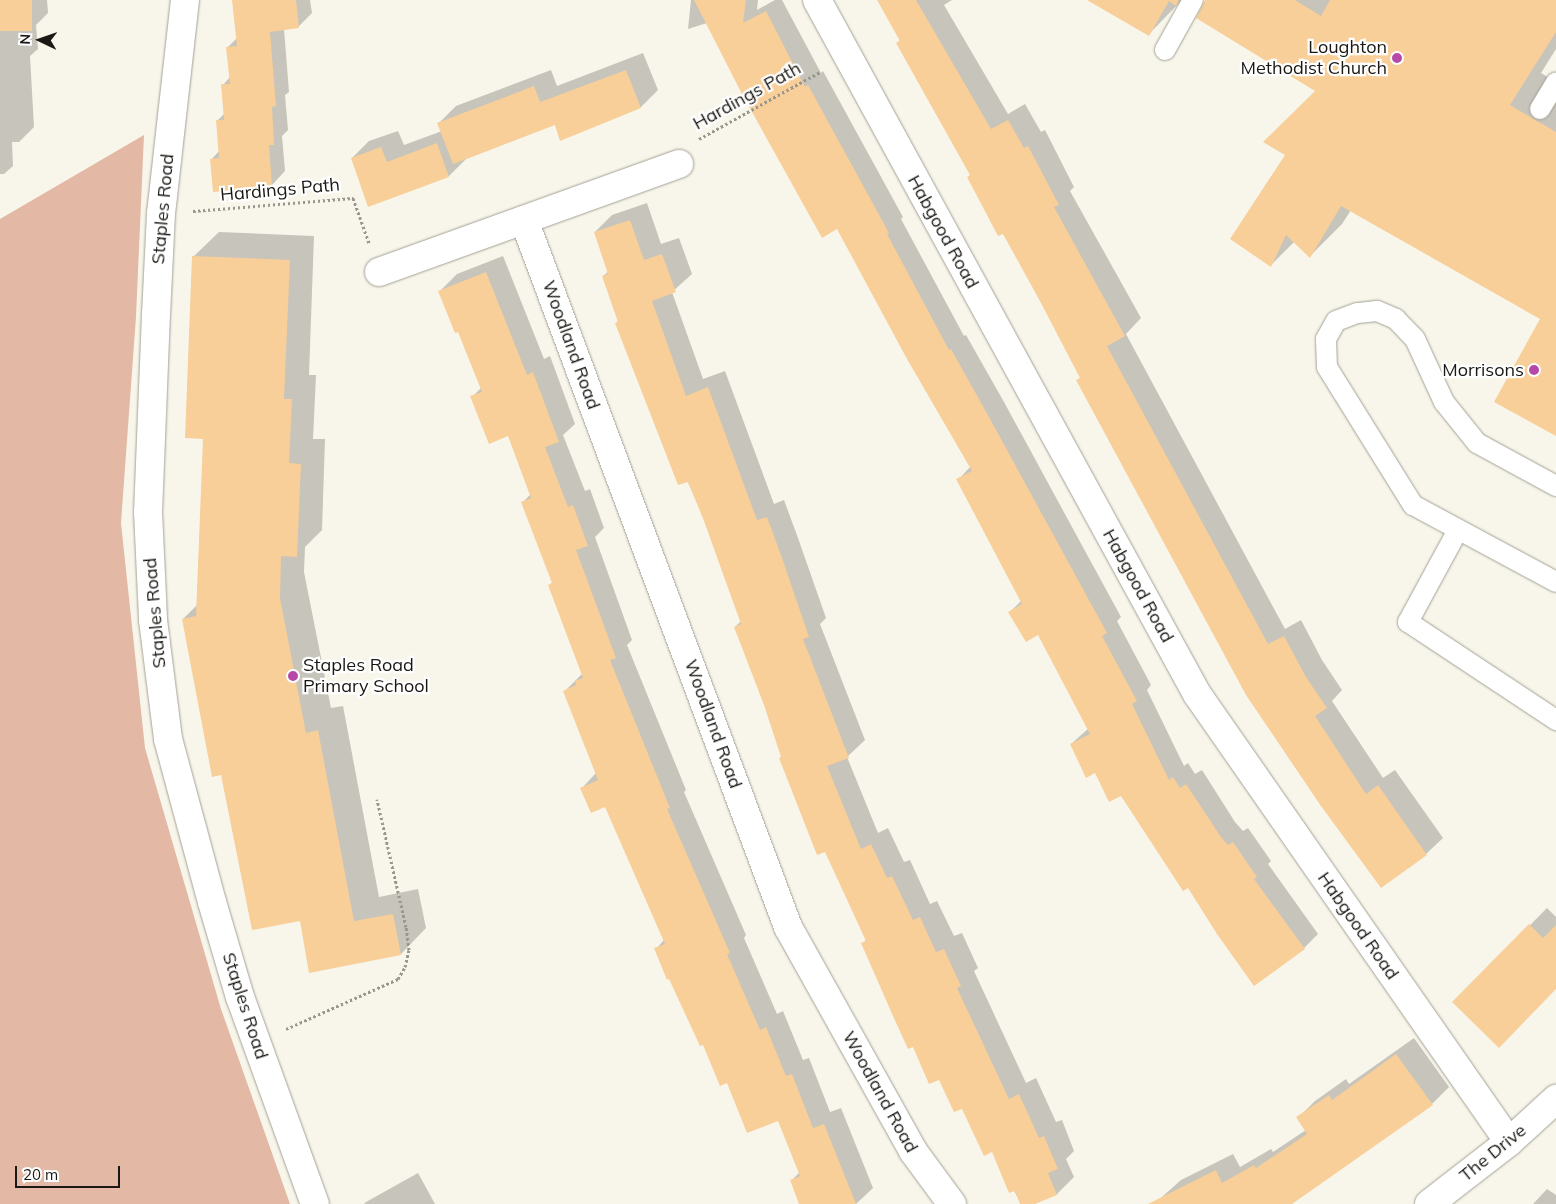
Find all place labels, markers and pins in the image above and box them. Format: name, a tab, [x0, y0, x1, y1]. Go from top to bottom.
place label: Loughton Methodist Church	[1241, 37, 1387, 80]
marker: Loughton Methodist Church	[1391, 52, 1403, 64]
place label: Morrisons	[1442, 359, 1524, 381]
marker: Morrisons	[1528, 364, 1540, 376]
place label: Staples Road Primary School	[303, 655, 429, 698]
marker: Staples Road Primary School	[287, 670, 299, 682]

